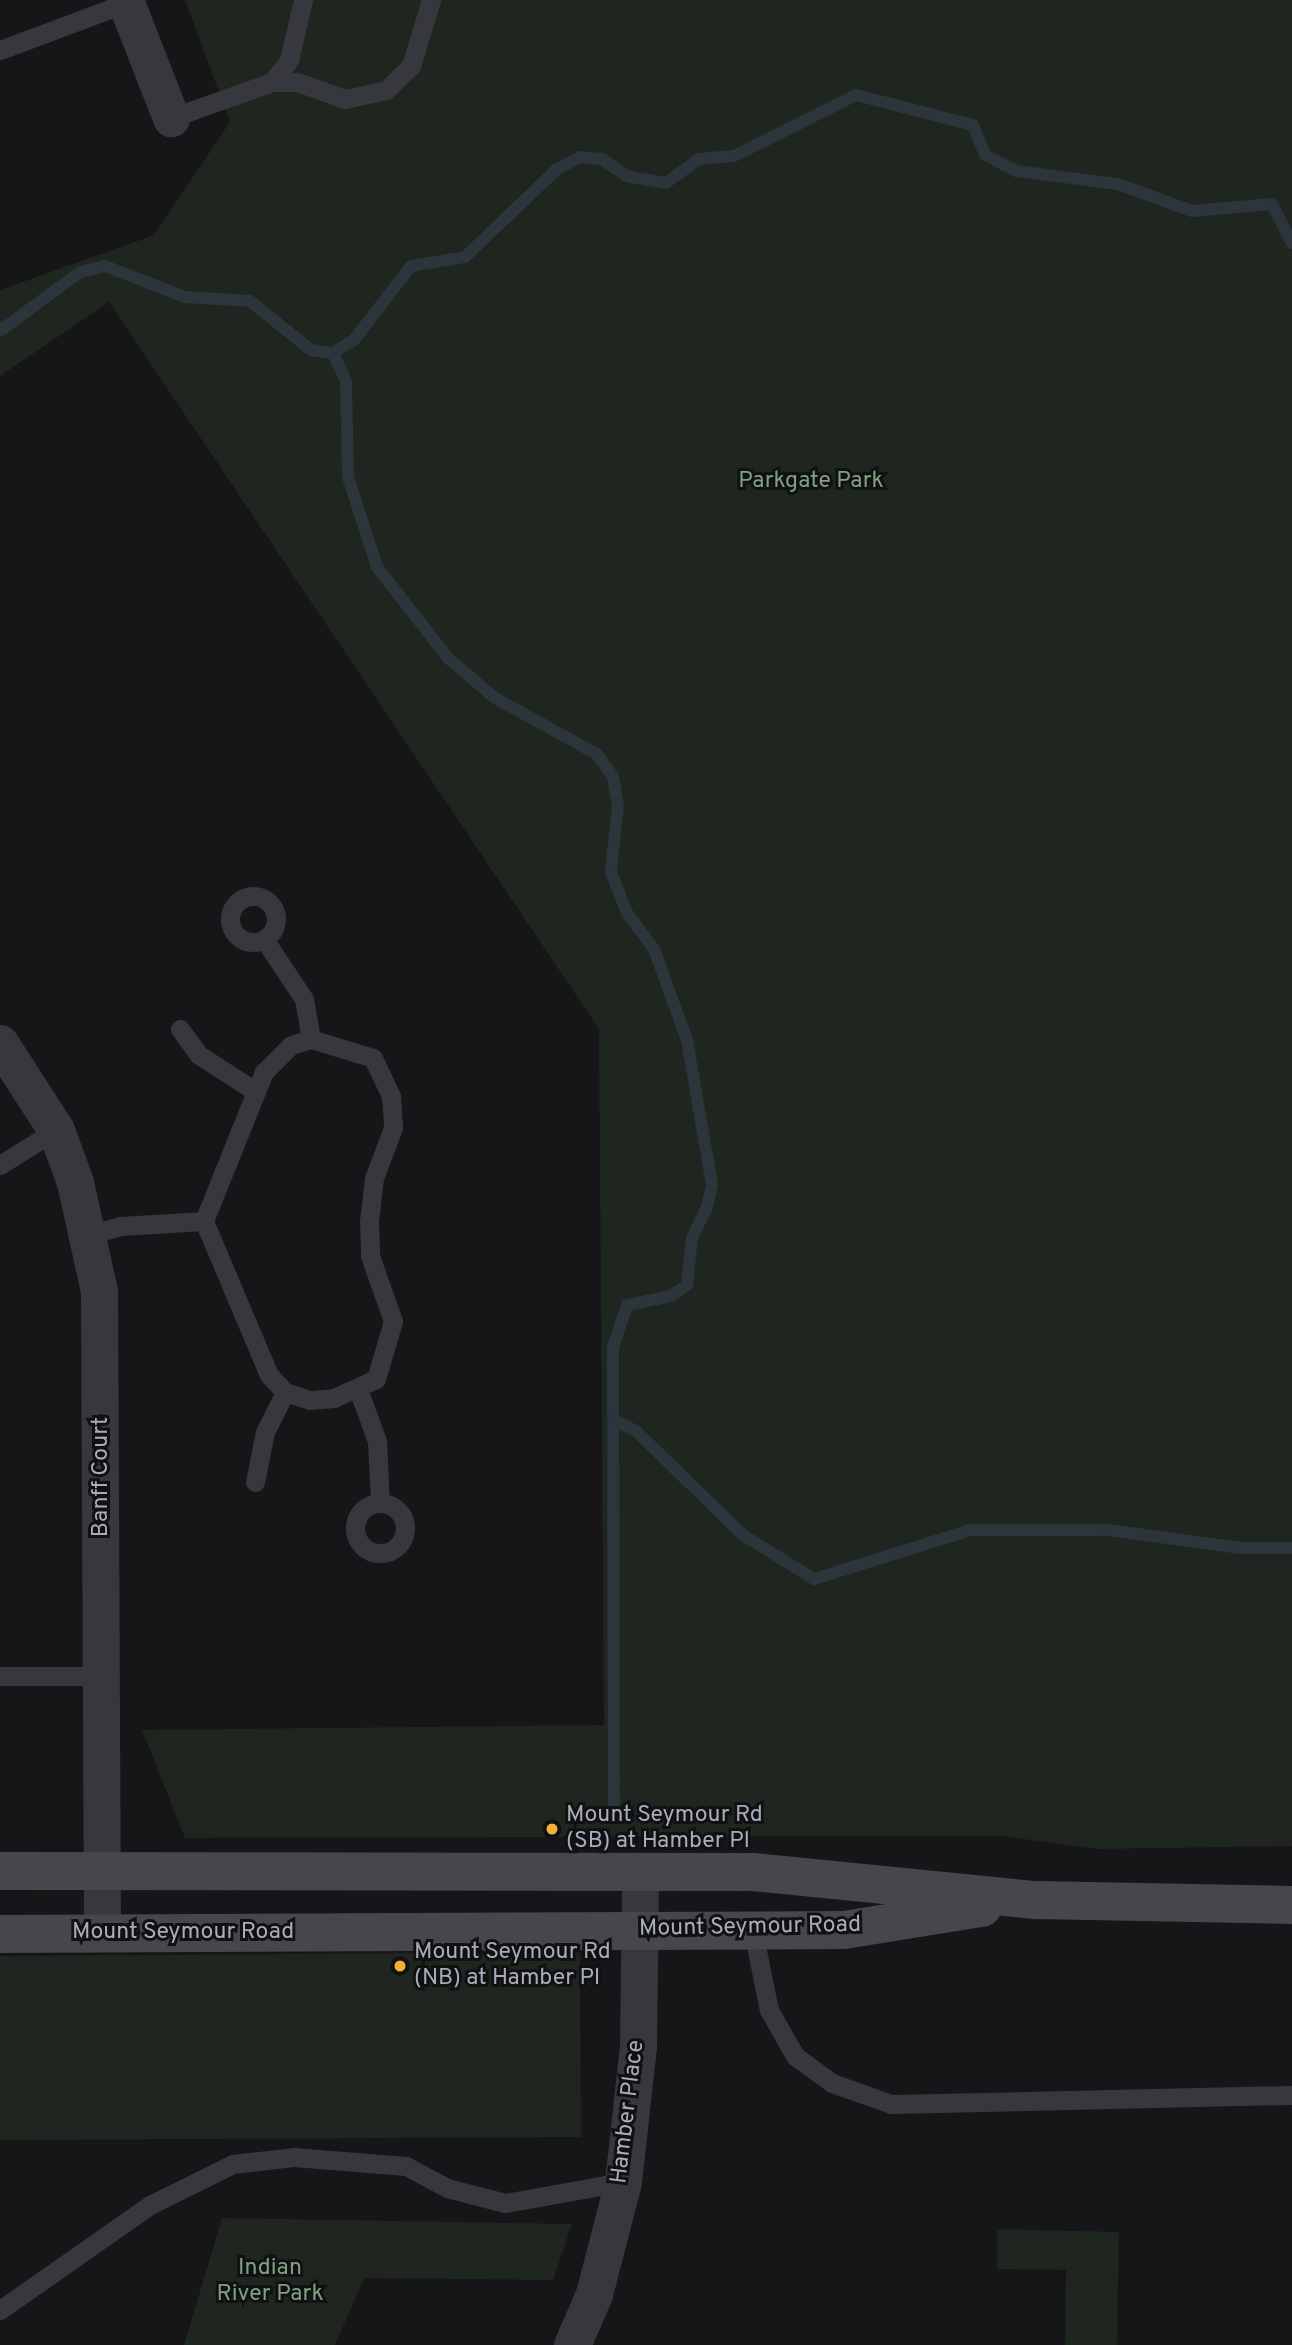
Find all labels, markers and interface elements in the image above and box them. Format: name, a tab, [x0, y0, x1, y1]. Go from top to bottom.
park label: Parkgate Park	[738, 468, 884, 496]
street label: Banff Court	[88, 1417, 116, 1537]
place label: Mount Seymour Rd (SB) at Hamber Pl	[566, 1802, 763, 1856]
marker: Mount Seymour Rd (SB) at Hamber Pl	[544, 1821, 560, 1837]
street label: Mount Seymour Road	[639, 1912, 861, 1944]
street label: Mount Seymour Road	[72, 1919, 294, 1947]
place label: Mount Seymour Rd (NB) at Hamber Pl	[414, 1939, 611, 1993]
marker: Mount Seymour Rd (NB) at Hamber Pl	[392, 1958, 408, 1974]
street label: Hamber Place	[606, 2039, 652, 2185]
park label: Indian River Park	[216, 2255, 324, 2309]

